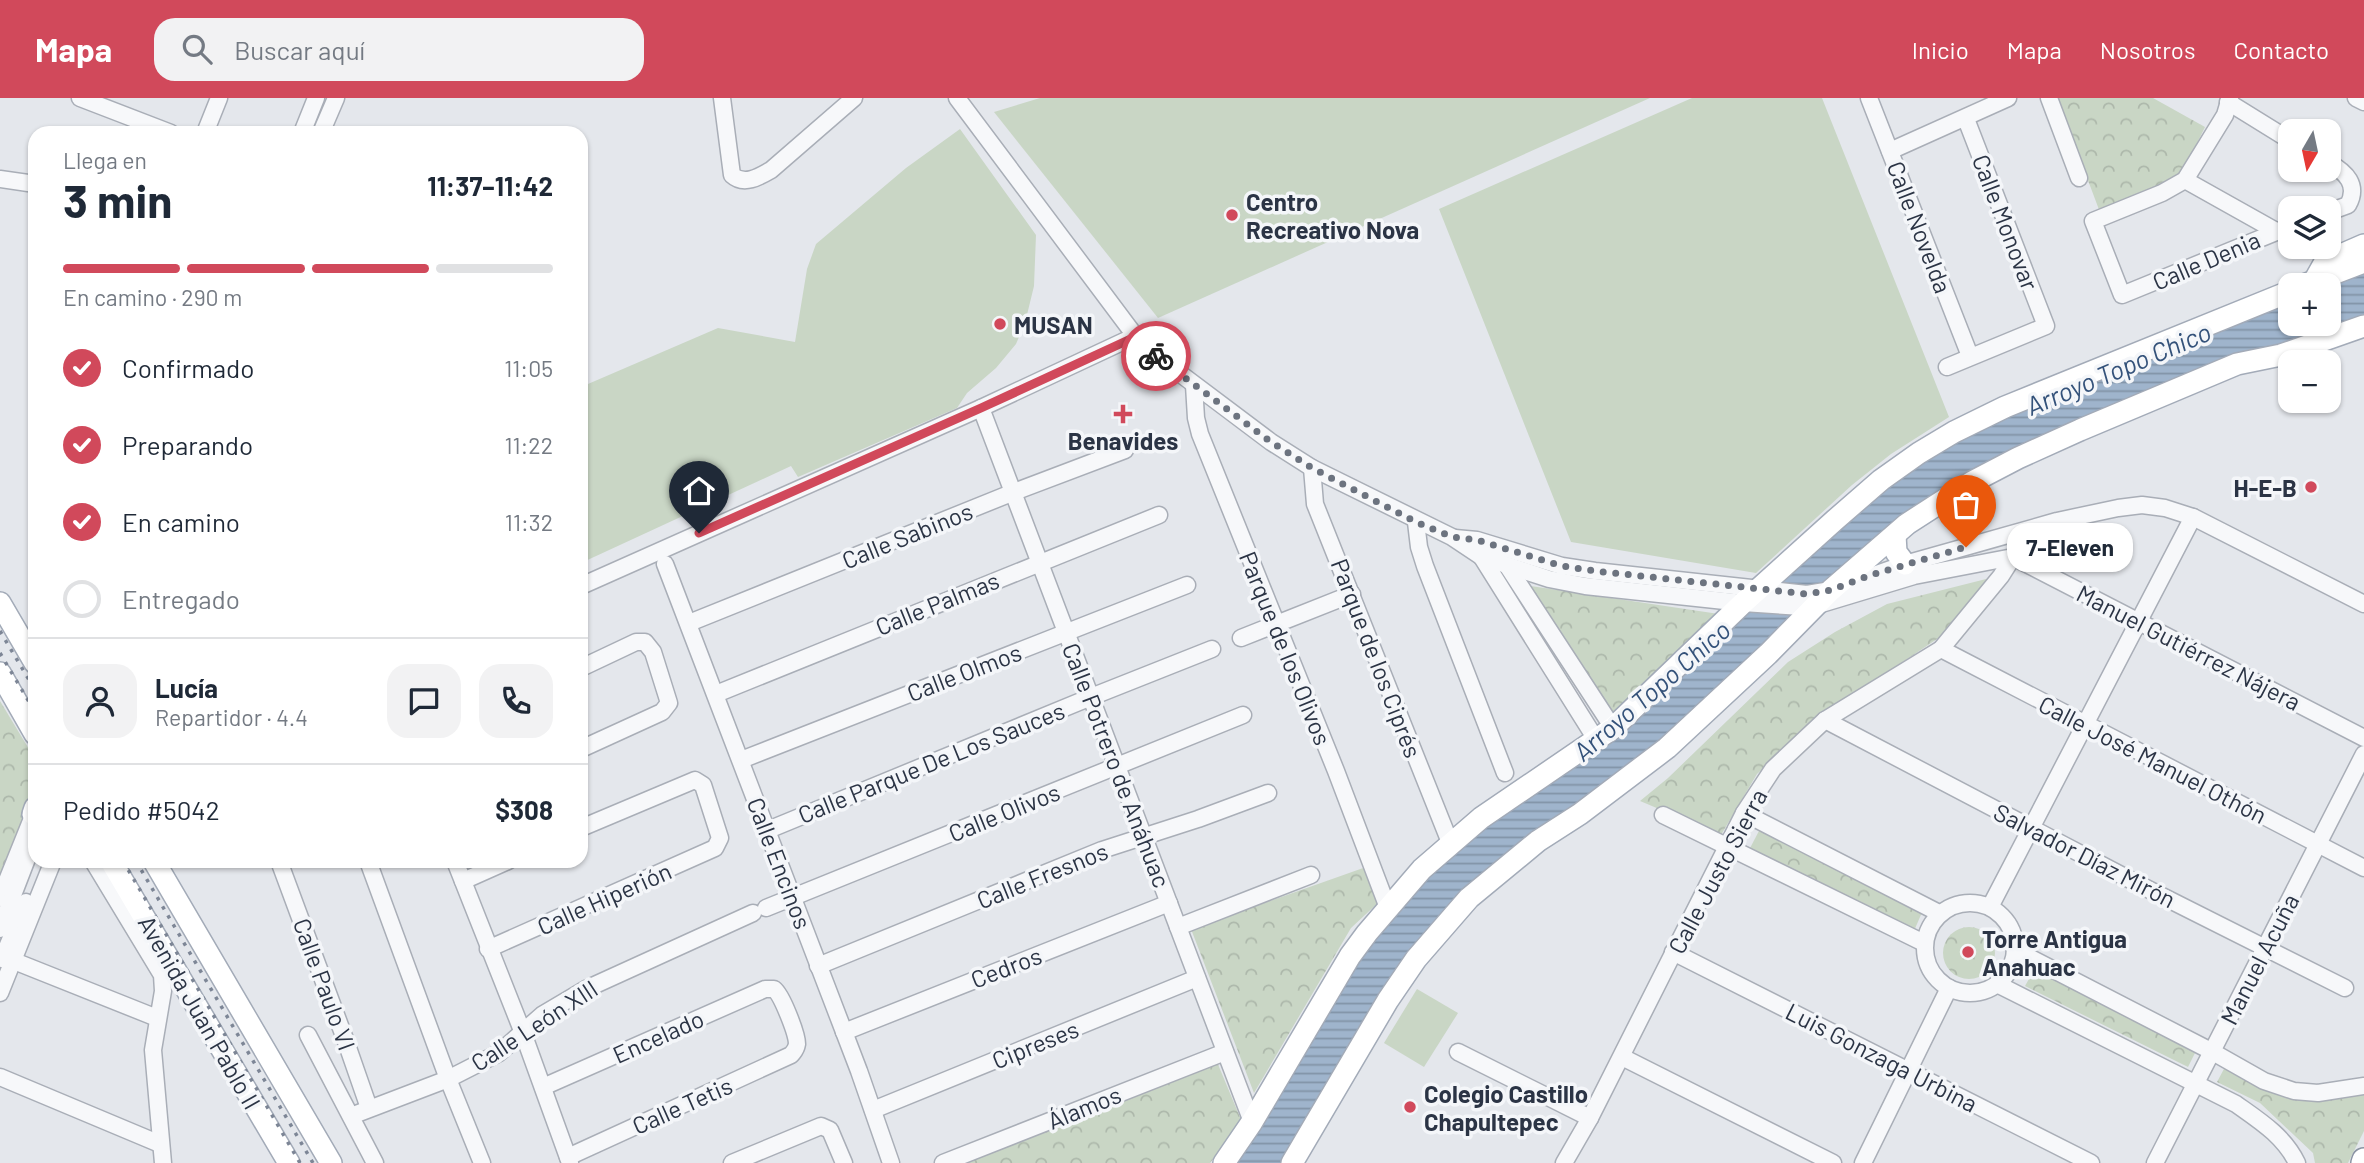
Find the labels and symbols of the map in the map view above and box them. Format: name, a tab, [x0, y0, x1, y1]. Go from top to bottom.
north arrow	[2278, 119, 2342, 182]
street label: Calle Monovar	[1967, 150, 2045, 294]
street label: Calle Novelda	[1882, 157, 1958, 297]
place label: Centro Recreativo Nova	[1246, 187, 1419, 244]
marker: Centro Recreativo Nova	[1224, 207, 1240, 223]
street label: Calle Denia	[2148, 224, 2264, 296]
place label: MUSAN	[1014, 310, 1093, 339]
water label: Arroyo Topo Chico	[2021, 315, 2215, 421]
marker: MUSAN	[992, 316, 1008, 332]
courier	[1121, 321, 1191, 391]
marker: Benavides	[1115, 406, 1131, 422]
place label: Benavides	[1068, 426, 1178, 455]
pin	[669, 461, 729, 533]
place label: H-E-B	[2233, 473, 2297, 502]
pin	[1936, 475, 1996, 547]
marker: H-E-B	[2303, 479, 2319, 495]
street label: Calle Sabinos	[838, 496, 976, 574]
callout: 7-Eleven	[2008, 522, 2134, 572]
street label: Parque de los Olivos	[1234, 547, 1338, 749]
street label: Parque de los Ciprés	[1326, 554, 1428, 762]
street label: Calle Palmas	[871, 565, 1003, 641]
street label: Manuel Gutiérrez Nájera	[2072, 578, 2306, 716]
water label: Arroyo Topo Chico	[1566, 613, 1736, 767]
street label: Calle Olmos	[903, 637, 1025, 707]
street label: Calle Potrero de Anáhuac	[1057, 639, 1177, 891]
street label: Calle José Manuel Othón	[2034, 689, 2272, 829]
street label: Calle Parque De Los Sauces	[793, 695, 1069, 829]
street label: Calle Olivos	[944, 777, 1064, 847]
street label: Calle Justo Sierra	[1661, 784, 1773, 958]
street label: Calle Encinos	[742, 793, 818, 933]
street label: Salvador Díaz Mirón	[1989, 797, 2181, 913]
street label: Calle Fresnos	[972, 836, 1112, 914]
street label: Calle Hiperión	[532, 856, 676, 940]
street label: Manuel Acuña	[2214, 889, 2304, 1029]
street label: Avenida Juan Pablo II	[133, 910, 267, 1114]
street label: Calle Paulo VI	[288, 914, 362, 1054]
place label: Torre Antigua Anahuac	[1982, 924, 2127, 981]
street label: Cedros	[966, 940, 1046, 994]
marker: Torre Antigua Anahuac	[1960, 944, 1976, 960]
street label: Calle León XIII	[465, 973, 603, 1077]
street label: Luis Gonzaga Urbina	[1781, 996, 1983, 1118]
street label: Encelado	[608, 1003, 708, 1069]
street label: Cipreses	[987, 1014, 1083, 1074]
street label: Calle Tetis	[628, 1070, 736, 1140]
street label: Álamos	[1043, 1079, 1125, 1135]
place label: Colegio Castillo Chapultepec	[1424, 1079, 1588, 1136]
marker: Colegio Castillo Chapultepec	[1402, 1099, 1418, 1115]

